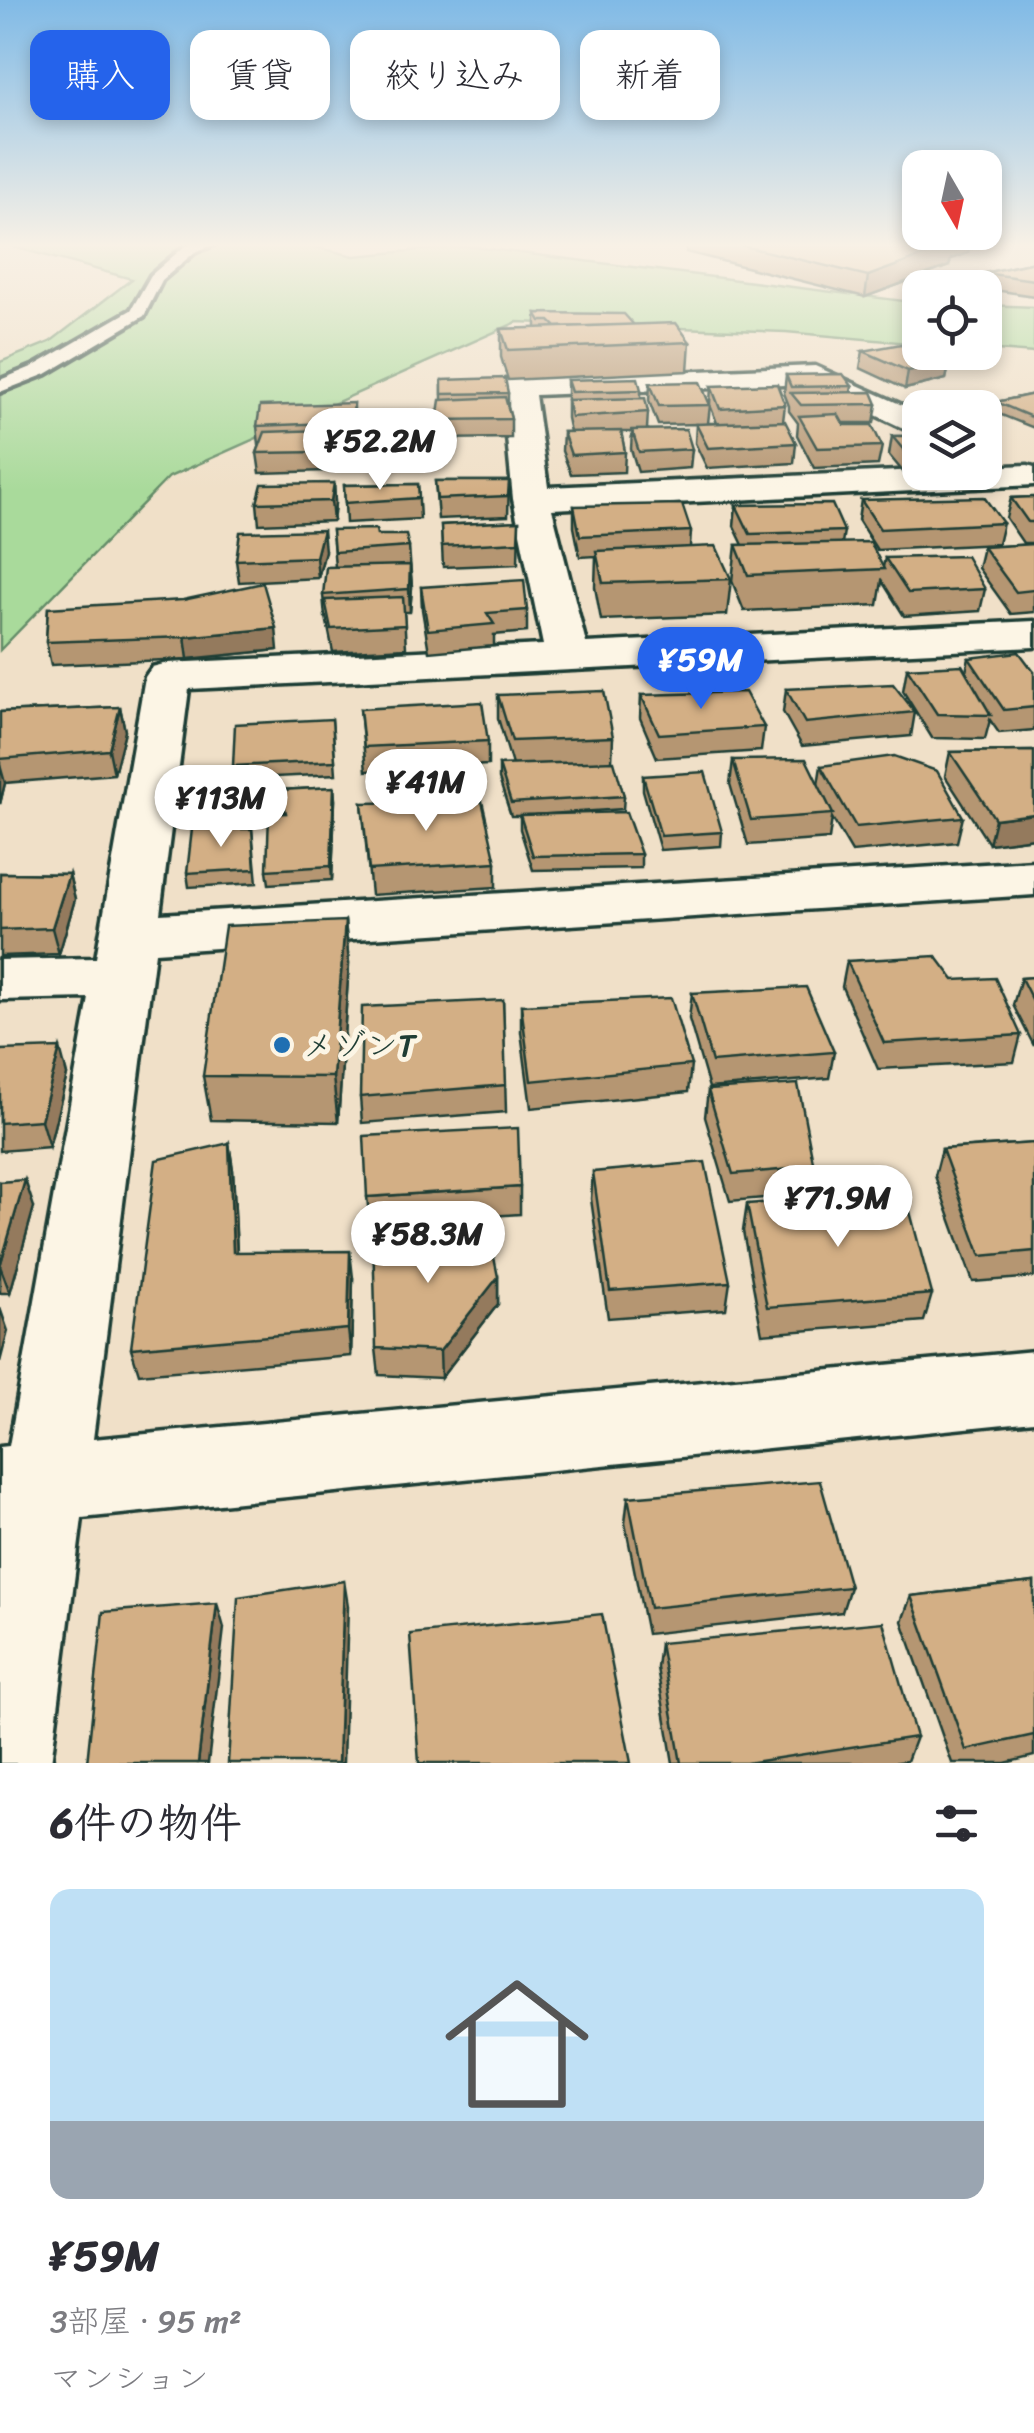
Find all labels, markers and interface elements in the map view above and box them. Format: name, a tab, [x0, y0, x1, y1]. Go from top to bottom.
chip: 購入	[30, 30, 170, 120]
chip: 賃貸	[190, 30, 330, 120]
chip: 絞り込み	[350, 30, 560, 120]
chip: 新着	[580, 30, 720, 120]
north arrow	[902, 150, 1002, 250]
map controls	[902, 150, 1002, 490]
button: locate	[902, 270, 1002, 370]
button: layers	[902, 390, 1002, 490]
pin: ¥52.2M	[299, 408, 461, 493]
text: ¥52.2M	[325, 412, 435, 469]
pin: ¥59M	[642, 627, 760, 712]
text: ¥59M	[659, 631, 743, 688]
pin: ¥41M	[367, 749, 485, 834]
text: ¥41M	[387, 753, 465, 810]
pin: ¥113M	[151, 765, 291, 850]
text: ¥113M	[177, 769, 265, 826]
place label: メゾンT	[302, 1017, 418, 1074]
marker: メゾンT	[271, 1034, 293, 1056]
pin: ¥71.9M	[757, 1165, 919, 1250]
text: ¥71.9M	[785, 1169, 891, 1226]
pin: ¥58.3M	[347, 1201, 509, 1286]
text: ¥58.3M	[373, 1205, 483, 1262]
text: 6件の物件	[50, 1786, 242, 1860]
icon: filters	[929, 1796, 984, 1851]
icon: home	[427, 1954, 607, 2134]
text: ¥59M	[50, 2219, 159, 2293]
text: 3部屋 · 95 m²	[50, 2293, 241, 2350]
text: マンション	[50, 2350, 209, 2407]

